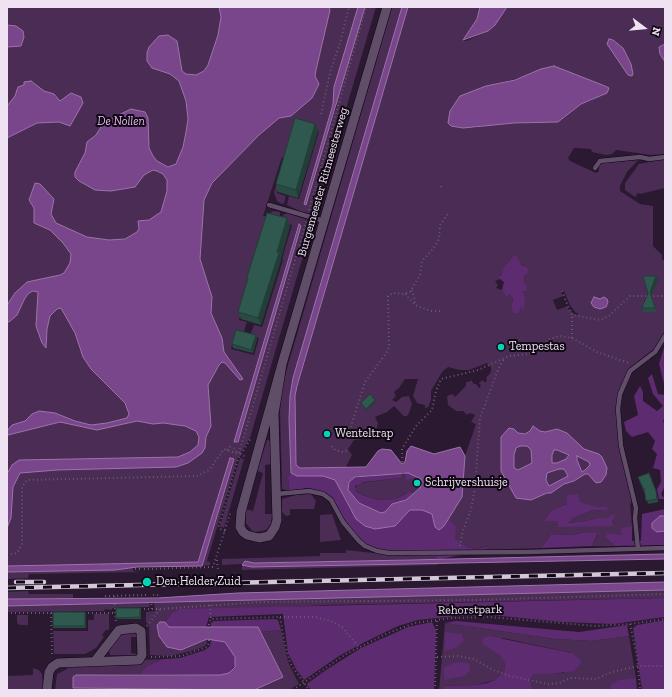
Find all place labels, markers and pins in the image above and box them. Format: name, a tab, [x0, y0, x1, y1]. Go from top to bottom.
place label: Tempestas	[509, 340, 565, 354]
marker: Tempestas	[496, 342, 506, 352]
place label: Wenteltrap	[335, 427, 393, 441]
marker: Wenteltrap	[322, 429, 332, 439]
place label: Schrijvershuisje	[425, 476, 508, 490]
marker: Schrijvershuisje	[412, 478, 422, 488]
place label: Den Helder Zuid	[156, 575, 241, 589]
marker: Den Helder Zuid	[141, 576, 153, 588]

